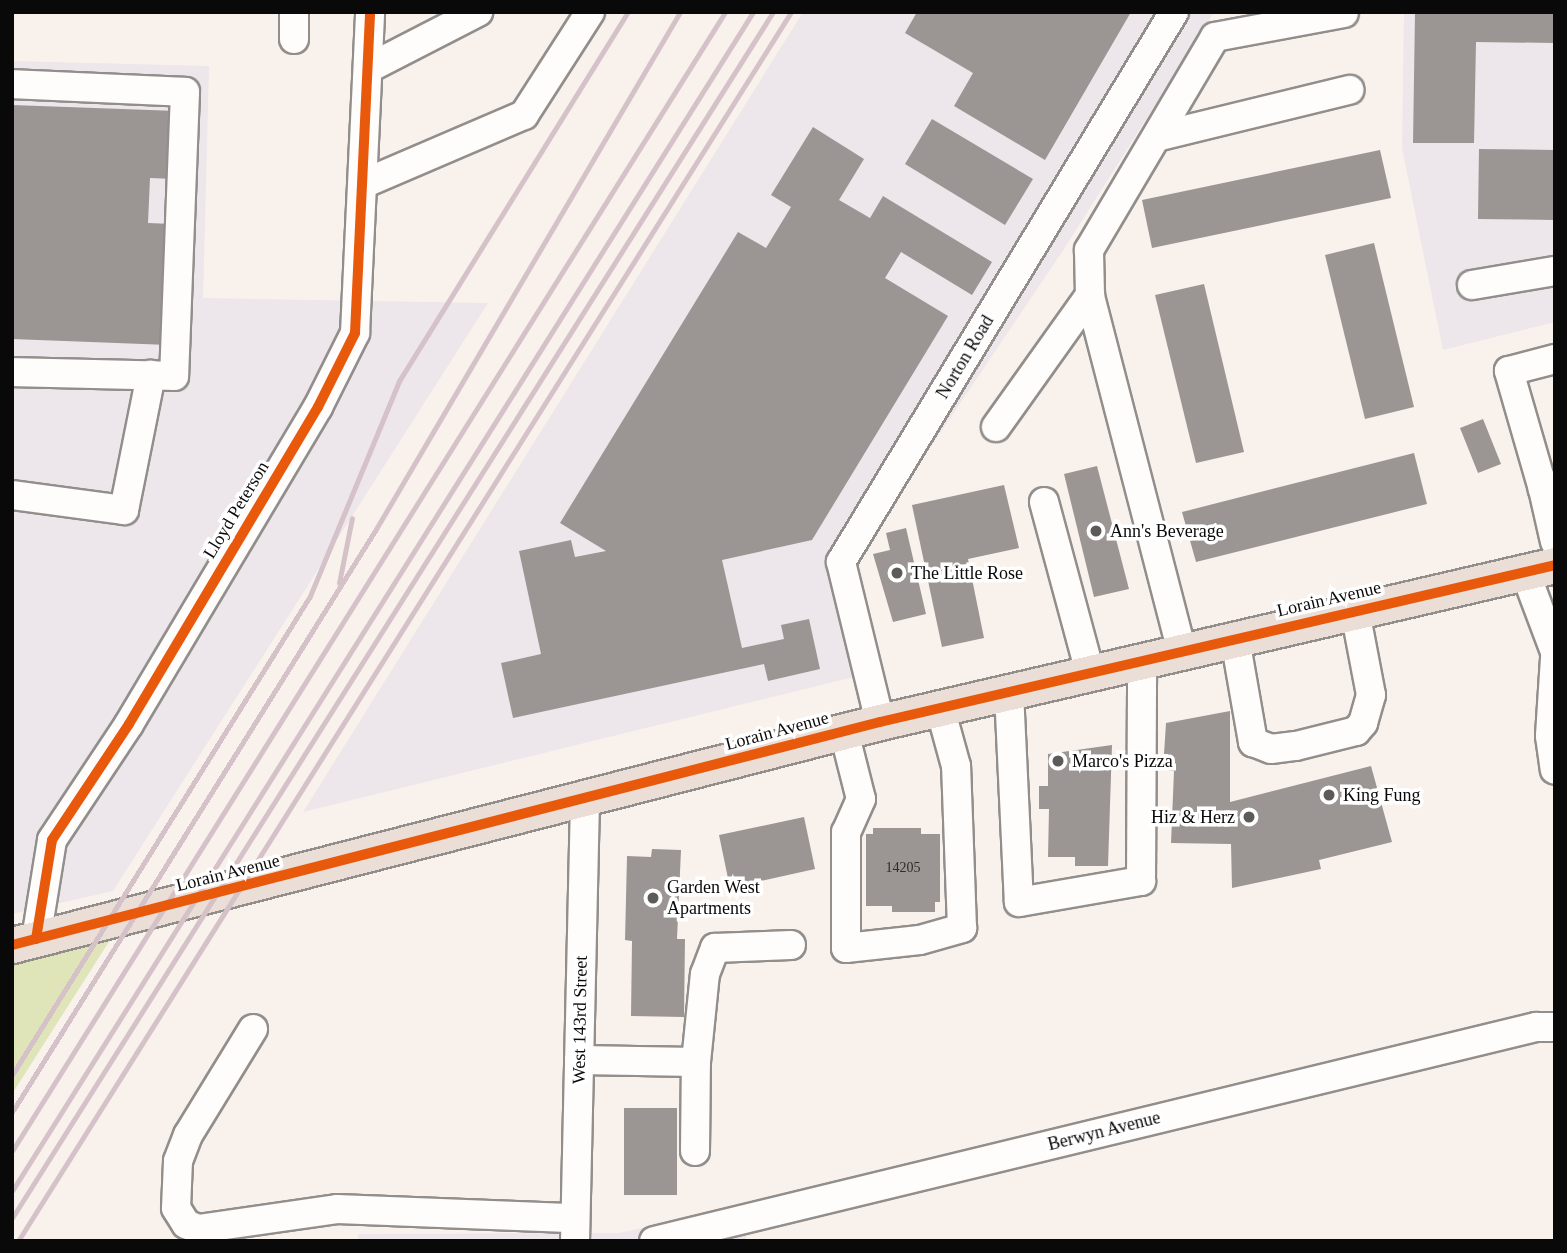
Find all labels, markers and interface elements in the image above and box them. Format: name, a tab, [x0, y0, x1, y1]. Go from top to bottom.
street label: Norton Road	[932, 311, 998, 403]
street label: Lloyd Peterson	[199, 458, 273, 562]
place label: Ann's Beverage	[1110, 520, 1224, 542]
marker: Ann's Beverage	[1088, 523, 1104, 539]
place label: The Little Rose	[911, 562, 1023, 584]
marker: The Little Rose	[889, 565, 905, 581]
street label: Lorain Avenue	[1274, 576, 1384, 622]
street label: Lorain Avenue	[722, 707, 832, 755]
place label: Marco's Pizza	[1072, 750, 1173, 772]
marker: Marco's Pizza	[1050, 753, 1066, 769]
place label: King Fung	[1343, 784, 1421, 806]
marker: King Fung	[1321, 787, 1337, 803]
place label: Hiz & Herz	[1151, 806, 1235, 828]
marker: Hiz & Herz	[1241, 809, 1257, 825]
street label: Lorain Avenue	[173, 850, 283, 896]
house number: 14205	[886, 860, 920, 876]
place label: Garden West Apartments	[667, 877, 760, 920]
marker: Garden West Apartments	[645, 890, 661, 906]
street label: West 143rd Street	[568, 956, 592, 1084]
street label: Berwyn Avenue	[1045, 1106, 1163, 1156]

